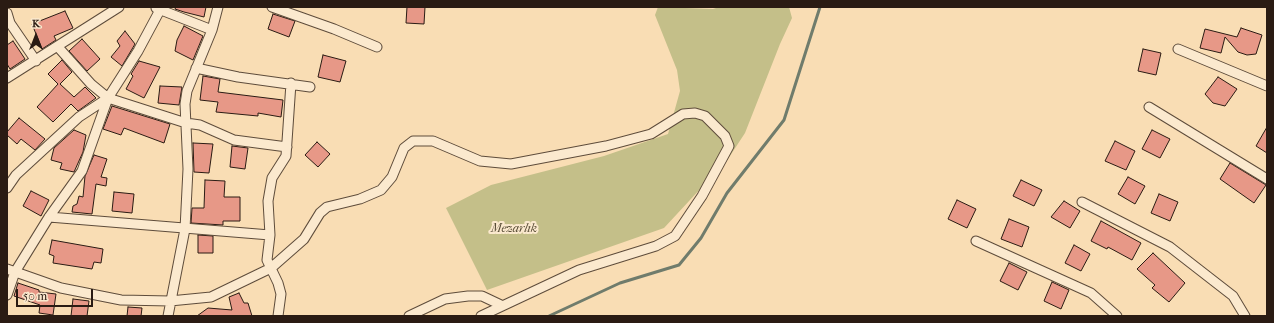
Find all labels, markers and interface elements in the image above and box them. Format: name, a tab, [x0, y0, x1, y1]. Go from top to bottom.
north arrow	[16, 16, 56, 56]
text: K	[32, 17, 40, 30]
park label: Mezarlık	[491, 222, 537, 236]
scale bar	[18, 281, 95, 307]
text: 50 m	[23, 289, 47, 303]

